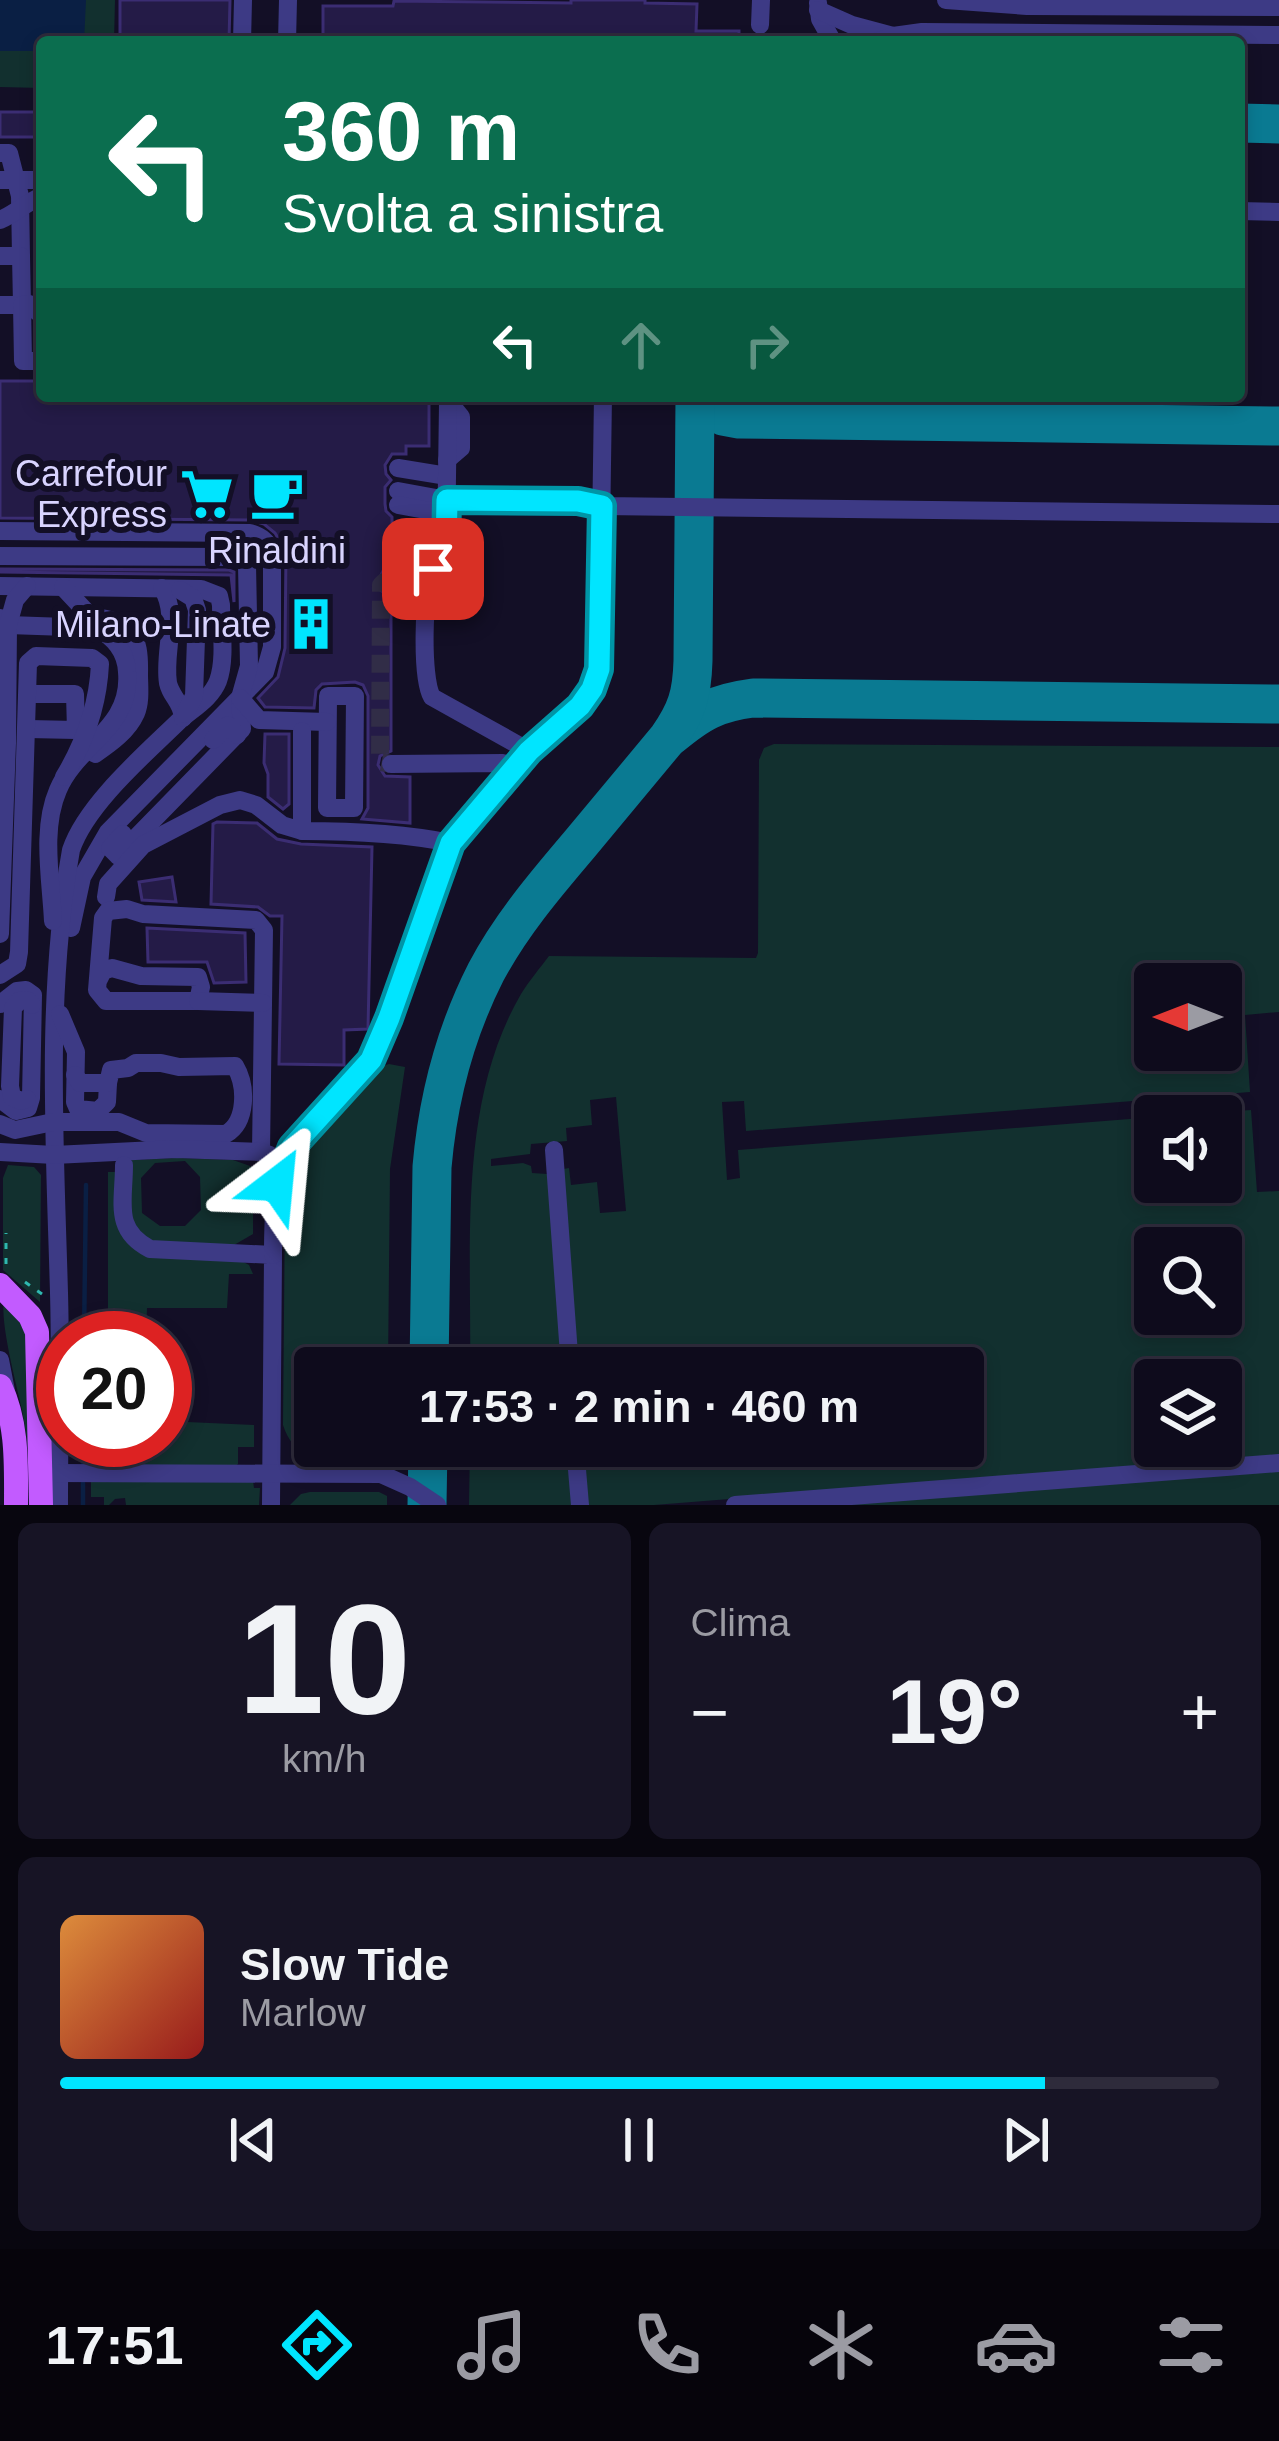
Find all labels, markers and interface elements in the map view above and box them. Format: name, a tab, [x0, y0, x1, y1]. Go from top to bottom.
icon: left	[84, 84, 240, 240]
text: 360 m	[282, 84, 520, 178]
text: Svolta a sinistra	[282, 183, 663, 243]
icon: left	[482, 312, 548, 378]
icon: ahead	[608, 312, 674, 378]
icon: right	[734, 312, 800, 378]
place label: Carrefour Express	[15, 453, 167, 535]
supermarket icon: Carrefour Express	[178, 465, 236, 523]
cafe icon: Rinaldini	[248, 465, 306, 523]
pin	[382, 518, 484, 620]
place label: Rinaldini	[208, 530, 346, 571]
icon: arrive	[400, 536, 466, 602]
building icon: Milano-Linate	[282, 595, 340, 653]
place label: Milano-Linate	[55, 604, 271, 645]
north arrow	[1134, 963, 1242, 1071]
map controls	[1134, 963, 1242, 1467]
button: sound	[1134, 1095, 1242, 1203]
position arrow	[214, 1121, 340, 1247]
button: search	[1134, 1227, 1242, 1335]
speed limit sign: 20	[36, 1311, 192, 1467]
button: layers	[1134, 1359, 1242, 1467]
text: 17:53 · 2 min · 460 m	[419, 1381, 859, 1432]
text: 10	[237, 1572, 411, 1746]
text: Clima	[691, 1601, 790, 1644]
text: 19°	[887, 1662, 1023, 1762]
text: −	[691, 1675, 729, 1749]
text: +	[1180, 1675, 1219, 1749]
text: km/h	[282, 1737, 367, 1780]
text: Slow Tide	[240, 1939, 449, 1990]
text: Marlow	[240, 1991, 366, 2034]
icon: previous	[220, 2107, 286, 2173]
icon: pause	[606, 2107, 672, 2173]
icon: next	[993, 2107, 1059, 2173]
icon: directions	[275, 2303, 359, 2387]
icon: music	[450, 2303, 534, 2387]
icon: phone	[625, 2303, 709, 2387]
icon: climate	[799, 2303, 883, 2387]
icon: car	[974, 2303, 1058, 2387]
icon: filters	[1149, 2303, 1233, 2387]
text: 17:51	[45, 2315, 184, 2375]

